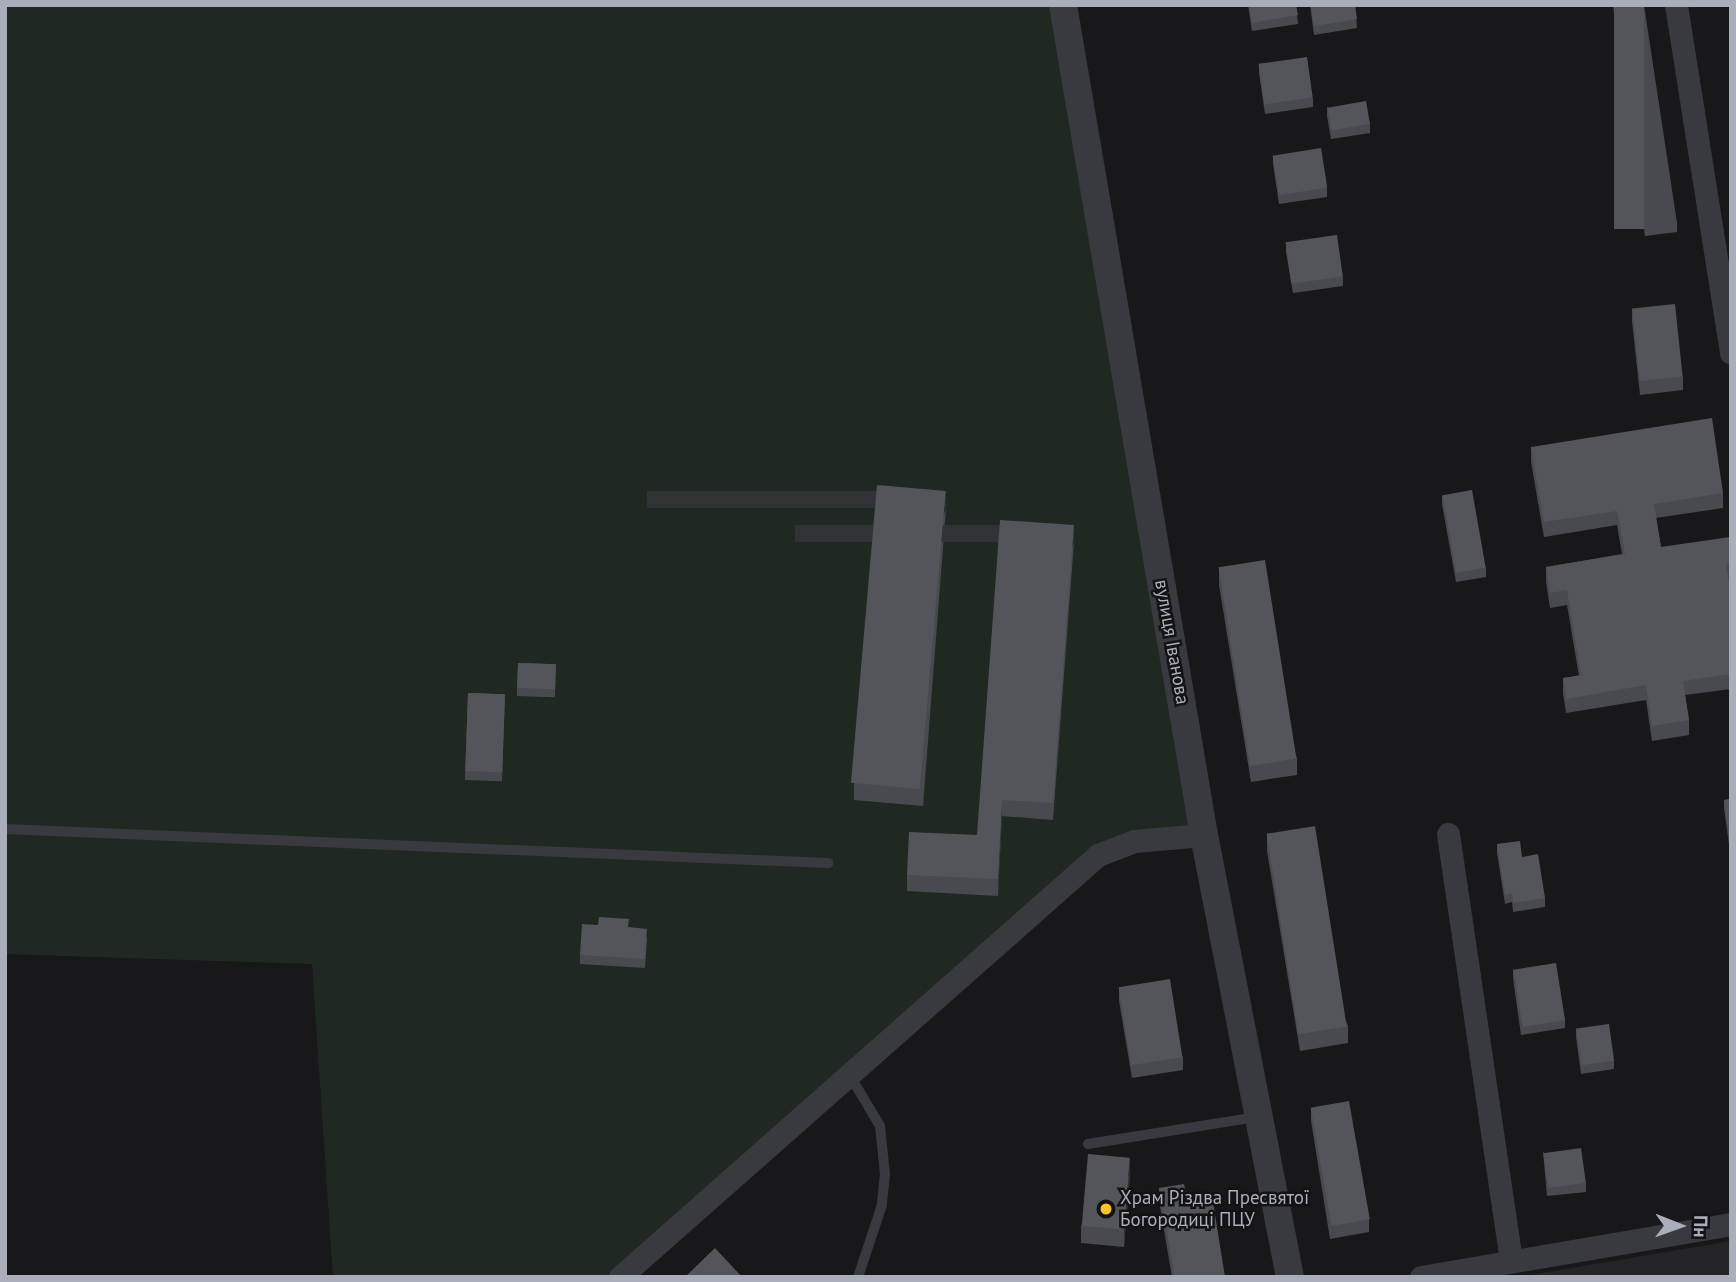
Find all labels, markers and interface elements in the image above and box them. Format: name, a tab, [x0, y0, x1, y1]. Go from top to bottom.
street label: вулиця Іванова	[1150, 578, 1194, 706]
place label: Храм Різдва Пресвятої Богородиці ПЦУ	[1120, 1187, 1309, 1231]
north arrow	[1645, 1191, 1715, 1261]
marker: Храм Різдва Пресвятої Богородиці ПЦУ	[1098, 1201, 1114, 1217]
text: Пн	[1689, 1215, 1713, 1238]

